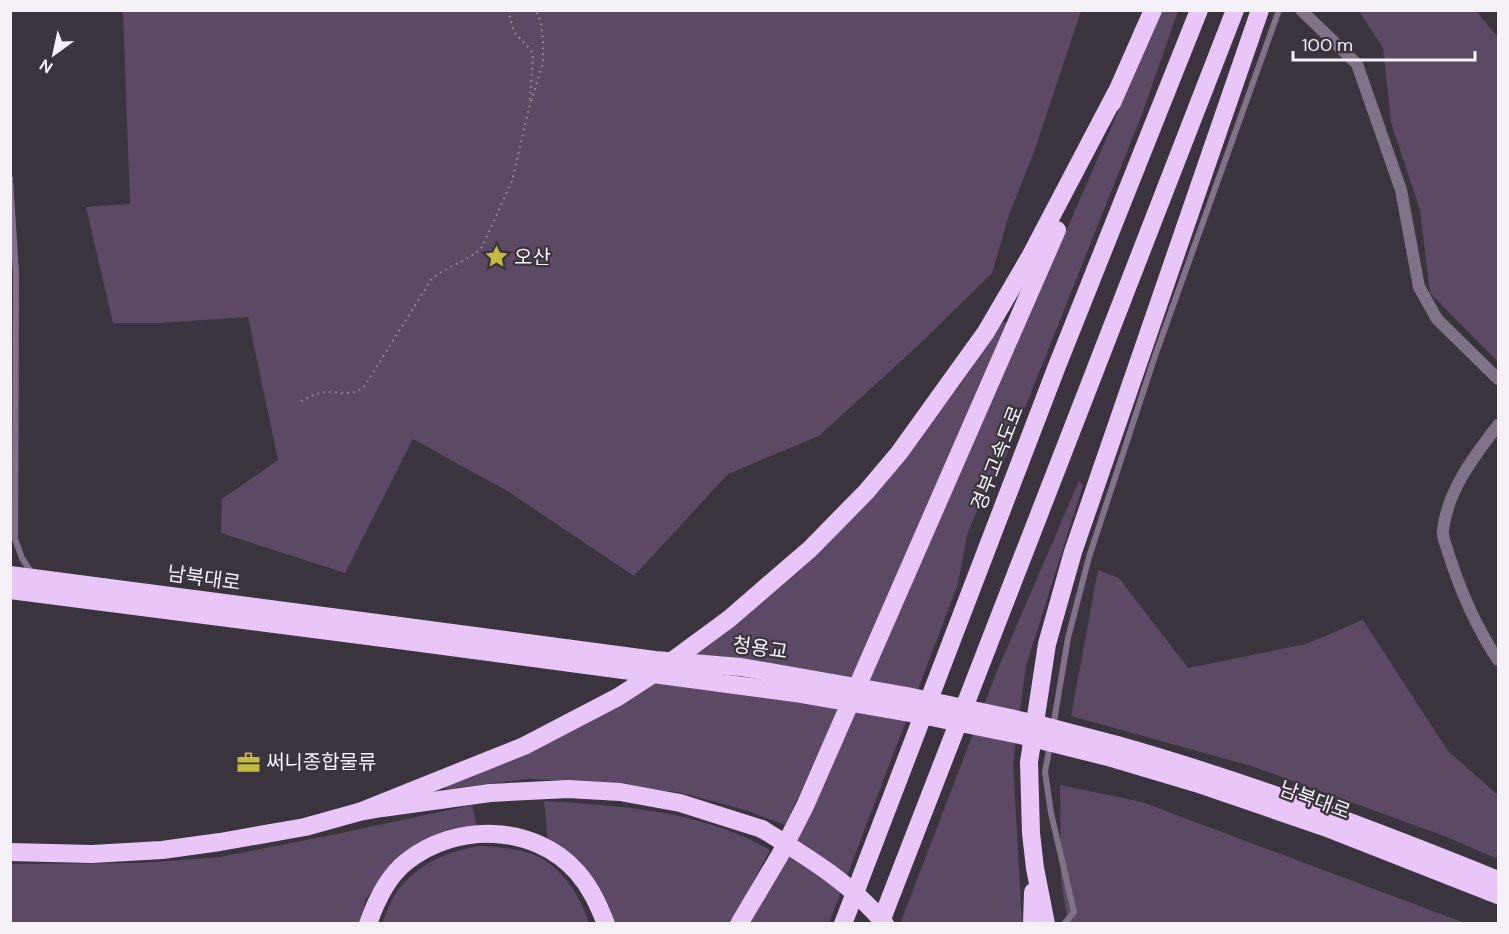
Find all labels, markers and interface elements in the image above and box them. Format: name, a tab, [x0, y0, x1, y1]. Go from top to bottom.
north arrow	[24, 24, 84, 84]
scale bar	[1293, 24, 1474, 62]
text: 100 m	[1302, 33, 1353, 57]
text: N	[35, 54, 57, 78]
place icon: 오산	[483, 244, 509, 270]
place label: 오산	[514, 244, 551, 270]
street label: 경부고속도로	[965, 402, 1029, 514]
street label: 남북대로	[166, 560, 242, 596]
street label: 청용교	[731, 631, 789, 665]
office icon: 써니종합물류	[235, 749, 261, 775]
place label: 써니종합물류	[266, 749, 376, 775]
street label: 남북대로	[1276, 775, 1354, 825]

